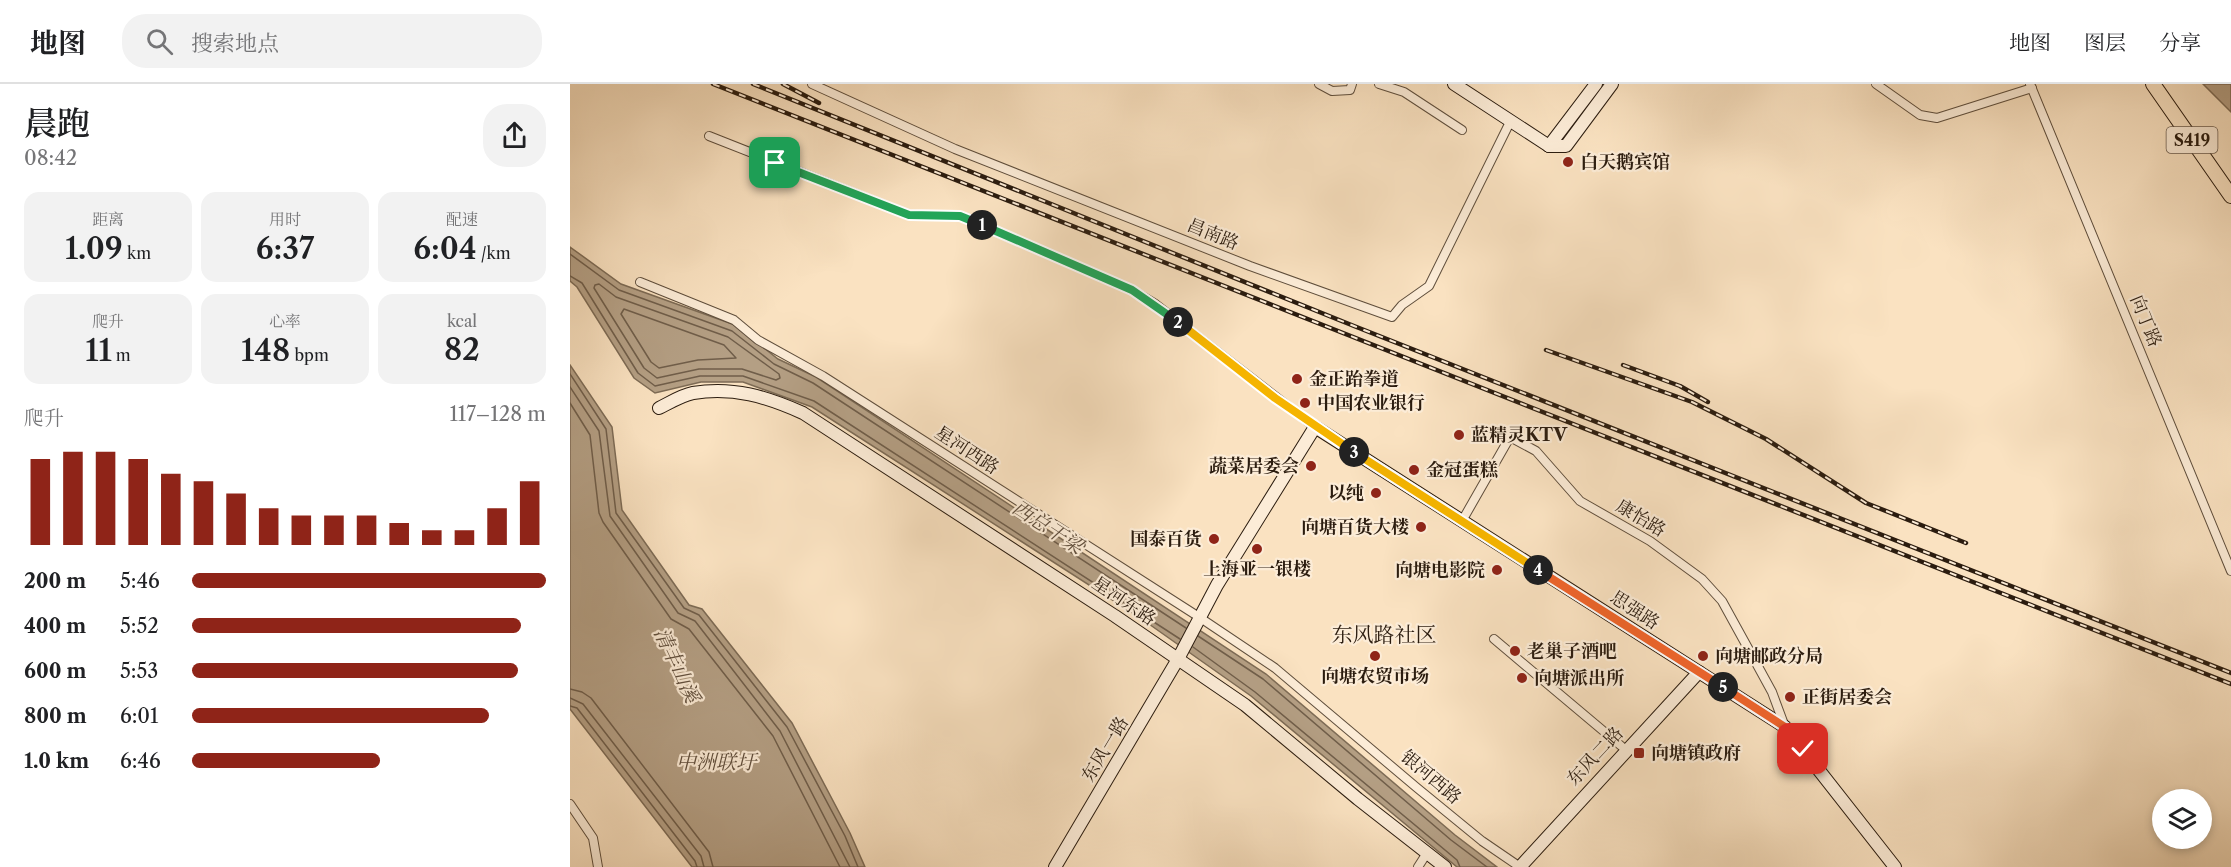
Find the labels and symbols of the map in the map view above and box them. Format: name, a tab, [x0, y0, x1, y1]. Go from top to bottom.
road number: S419	[2166, 127, 2218, 153]
pin	[749, 137, 800, 188]
place label: 白天鹅宾馆	[1580, 151, 1670, 173]
marker: 白天鹅宾馆	[1561, 155, 1575, 169]
pin: 1	[967, 210, 997, 240]
street label: 昌南路	[1184, 214, 1242, 254]
street label: 向丁路	[2126, 292, 2166, 350]
pin: 2	[1163, 307, 1193, 337]
place label: 金正跆拳道	[1309, 368, 1399, 390]
marker: 金正跆拳道	[1290, 372, 1304, 386]
place label: 中国农业银行	[1317, 392, 1425, 414]
marker: 中国农业银行	[1298, 396, 1312, 410]
street label: 星河西路	[931, 421, 1003, 479]
place label: 蓝精灵KTV	[1471, 424, 1568, 446]
marker: 蓝精灵KTV	[1452, 428, 1466, 442]
pin: 3	[1339, 437, 1369, 467]
place label: 蔬菜居委会	[1209, 455, 1299, 477]
marker: 蔬菜居委会	[1304, 459, 1318, 473]
place label: 金冠蛋糕	[1426, 459, 1498, 481]
marker: 金冠蛋糕	[1407, 463, 1421, 477]
place label: 以纯	[1328, 482, 1364, 504]
marker: 以纯	[1369, 486, 1383, 500]
water label: 西总干梁	[1008, 495, 1091, 560]
street label: 康怡路	[1612, 495, 1670, 541]
place label: 向塘百货大楼	[1301, 516, 1409, 538]
marker: 向塘百货大楼	[1414, 520, 1428, 534]
place label: 国泰百货	[1130, 528, 1202, 550]
marker: 国泰百货	[1207, 532, 1221, 546]
marker: 上海亚一银楼	[1250, 542, 1264, 556]
pin: 4	[1523, 555, 1553, 585]
place label: 上海亚一银楼	[1203, 558, 1311, 580]
place label: 向塘电影院	[1395, 559, 1485, 581]
marker: 向塘电影院	[1490, 563, 1504, 577]
street label: 星河东路	[1088, 572, 1160, 630]
street label: 思强路	[1606, 586, 1664, 634]
district label: 东风路社区	[1332, 622, 1437, 647]
water label: 清丰山溪	[649, 624, 706, 708]
place label: 老巢子酒吧	[1527, 640, 1617, 662]
marker: 老巢子酒吧	[1508, 644, 1522, 658]
place label: 向塘邮政分局	[1715, 645, 1823, 667]
marker: 向塘农贸市场	[1368, 649, 1382, 663]
marker: 向塘邮政分局	[1696, 649, 1710, 663]
place label: 向塘农贸市场	[1321, 665, 1429, 687]
place label: 向塘派出所	[1534, 667, 1625, 689]
marker: 向塘派出所	[1515, 671, 1529, 685]
pin: 5	[1708, 672, 1738, 702]
place label: 正街居委会	[1802, 686, 1892, 708]
marker: 正街居委会	[1783, 690, 1797, 704]
street label: 东风一路	[1077, 712, 1133, 786]
street label: 东风二路	[1562, 722, 1628, 790]
pin	[1777, 723, 1828, 774]
place label: 向塘镇政府	[1651, 742, 1741, 764]
street label: 银河西路	[1396, 745, 1466, 809]
marker: 向塘镇政府	[1632, 746, 1646, 760]
water label: 中洲联圩	[676, 750, 759, 774]

